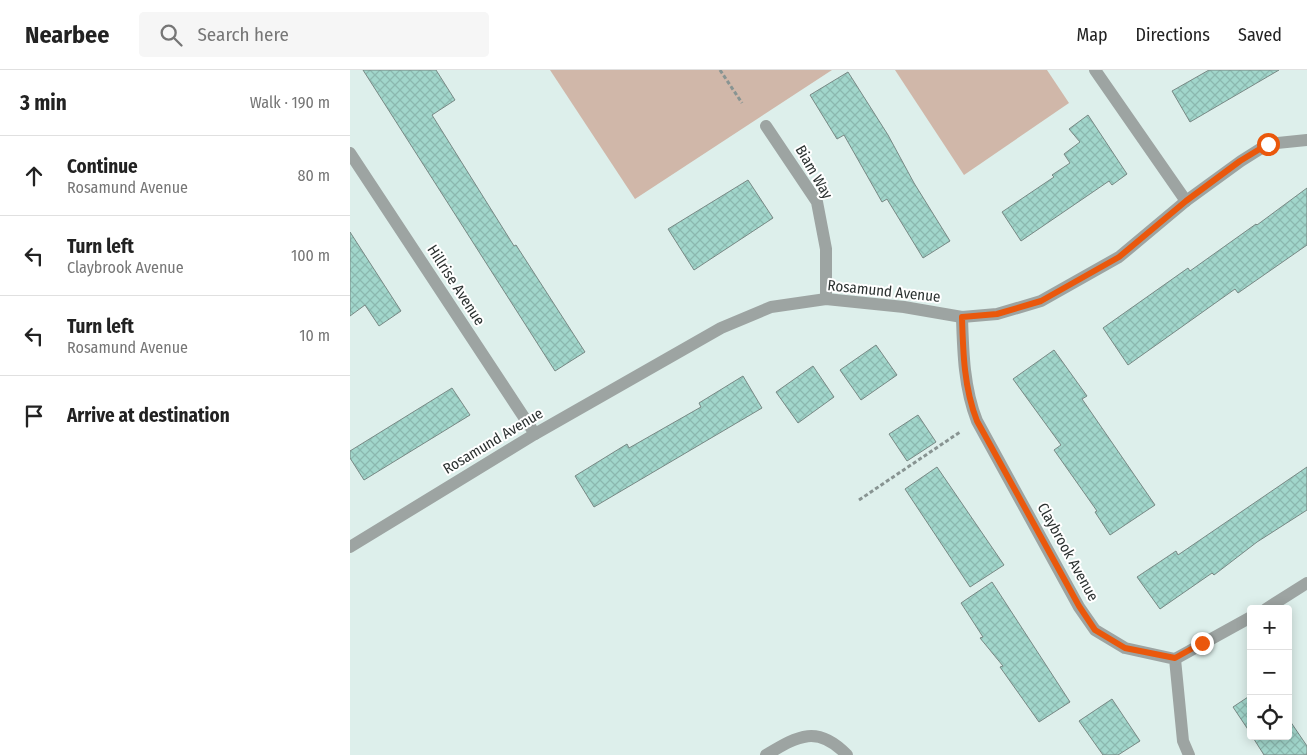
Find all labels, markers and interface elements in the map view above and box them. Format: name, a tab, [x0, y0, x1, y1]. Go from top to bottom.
search box	[139, 12, 489, 57]
text: Nearbee	[25, 21, 109, 49]
icon: search	[157, 21, 185, 49]
text: Search here	[197, 23, 289, 46]
text: Map	[1076, 24, 1108, 46]
text: Directions	[1136, 24, 1210, 46]
text: Saved	[1238, 24, 1282, 46]
text: 3 min	[20, 90, 67, 116]
text: Walk · 190 m	[250, 93, 330, 112]
route start	[1257, 133, 1280, 156]
street label: Biam Way	[791, 142, 837, 202]
text: Continue	[67, 155, 138, 178]
icon: ahead	[20, 162, 48, 190]
text: 80 m	[298, 166, 330, 185]
text: Rosamund Avenue	[67, 178, 188, 197]
text: Turn left	[67, 235, 134, 258]
street label: Hillrise Avenue	[423, 241, 489, 329]
icon: left	[20, 242, 48, 270]
text: 100 m	[291, 246, 330, 265]
text: Claybrook Avenue	[67, 258, 184, 277]
street label: Rosamund Avenue	[827, 276, 941, 306]
text: Turn left	[67, 315, 134, 338]
icon: left	[20, 322, 48, 350]
text: 10 m	[299, 326, 330, 345]
text: Rosamund Avenue	[67, 338, 188, 357]
icon: arrive	[20, 402, 48, 430]
text: Arrive at destination	[67, 404, 230, 427]
street label: Rosamund Avenue	[440, 404, 546, 478]
street label: Claybrook Avenue	[1034, 500, 1102, 604]
map controls	[1247, 605, 1292, 740]
button: +	[1247, 605, 1292, 650]
route end	[1191, 632, 1214, 655]
button: −	[1247, 650, 1292, 695]
button: locate	[1247, 695, 1292, 740]

